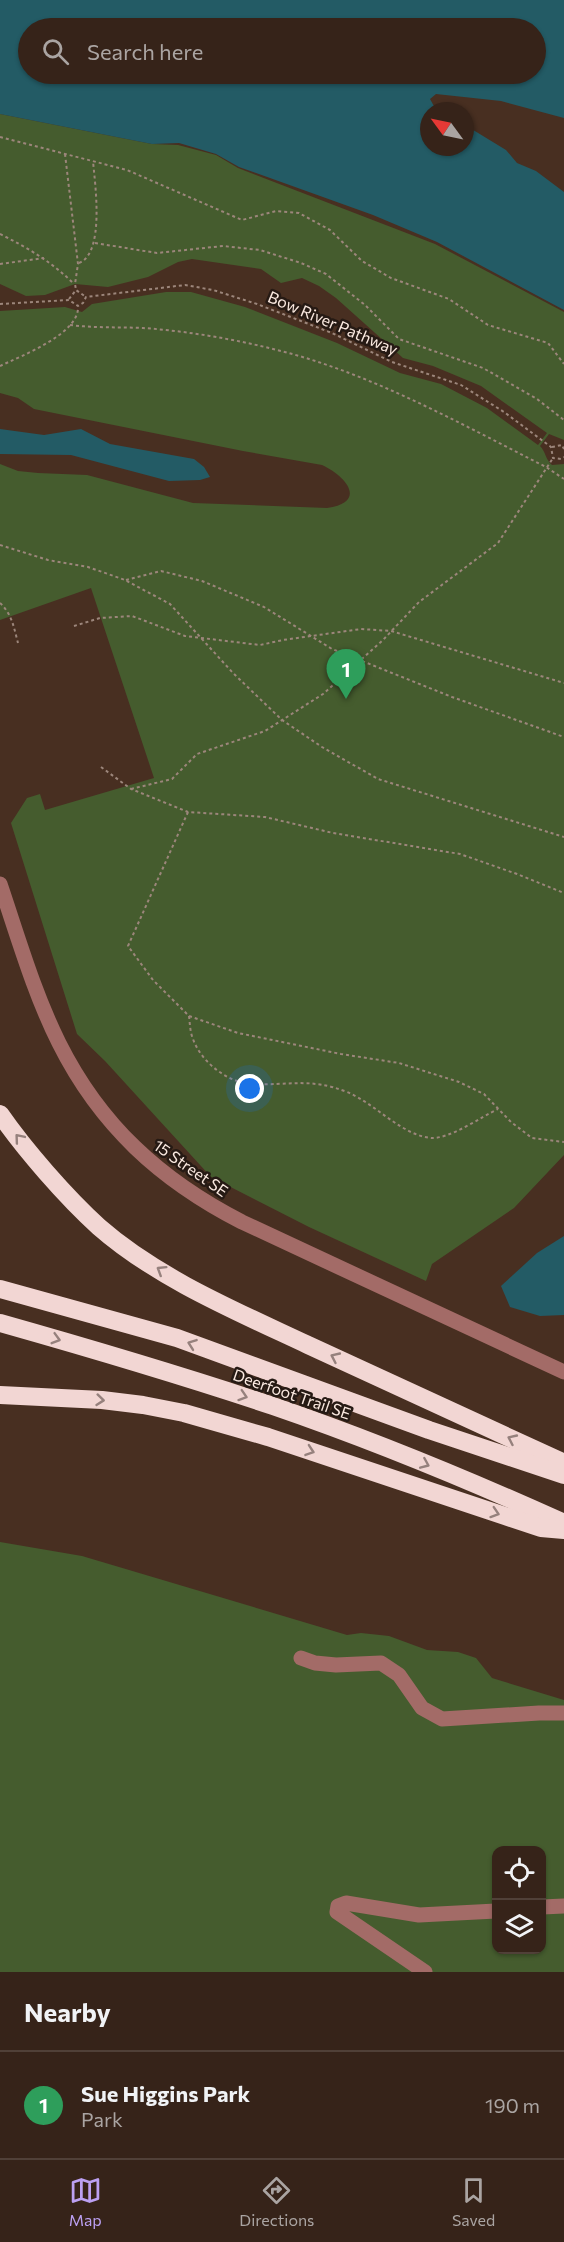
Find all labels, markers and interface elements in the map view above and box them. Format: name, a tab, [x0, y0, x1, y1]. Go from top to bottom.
search box	[18, 18, 546, 84]
icon: search	[39, 35, 72, 68]
text: Search here	[87, 38, 203, 65]
north arrow	[420, 102, 474, 156]
street label: Bow River Pathway	[265, 287, 401, 358]
pin: 1	[326, 650, 366, 699]
your location	[235, 1074, 264, 1103]
one-way arrow	[15, 1134, 26, 1145]
street label: 15 Street SE	[151, 1135, 232, 1200]
one-way arrow	[157, 1265, 167, 1277]
one-way arrow	[50, 1332, 61, 1344]
one-way arrow	[187, 1339, 198, 1351]
one-way arrow	[330, 1353, 341, 1365]
street label: Deerfoot Trail SE	[231, 1364, 354, 1423]
one-way arrow	[237, 1389, 248, 1401]
one-way arrow	[96, 1393, 105, 1406]
one-way arrow	[507, 1435, 518, 1447]
one-way arrow	[304, 1444, 315, 1457]
one-way arrow	[419, 1457, 430, 1469]
one-way arrow	[489, 1505, 500, 1518]
map controls	[492, 1846, 546, 1954]
button: locate	[492, 1846, 546, 1900]
button: layers	[492, 1900, 546, 1954]
text: Nearby	[24, 1996, 111, 2027]
text: Sue Higgins Park	[81, 2080, 250, 2107]
text: 1	[39, 2093, 48, 2117]
text: 190 m	[485, 2093, 540, 2117]
text: Park	[81, 2107, 123, 2131]
tab: Map	[69, 2174, 102, 2229]
tab: Directions	[239, 2174, 314, 2229]
tab: Saved	[452, 2174, 495, 2229]

